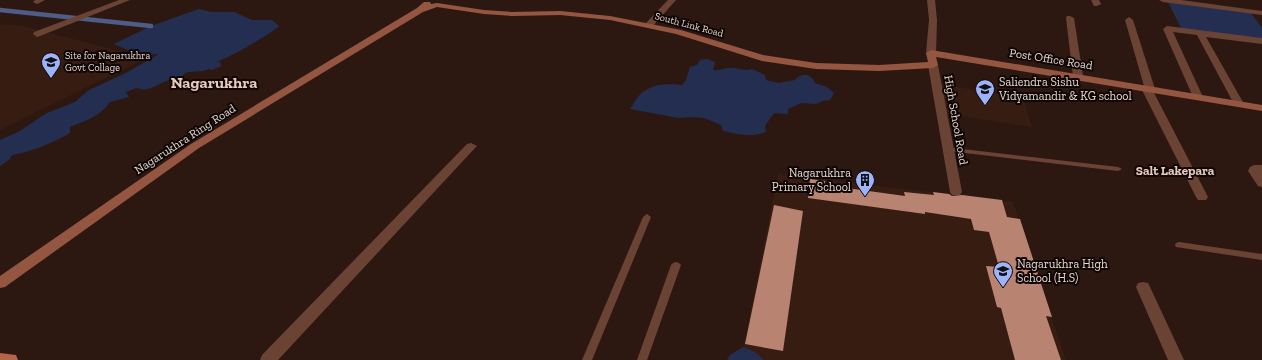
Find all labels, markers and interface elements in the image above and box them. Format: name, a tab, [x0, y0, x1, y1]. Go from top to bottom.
street label: South Link Road	[653, 10, 725, 40]
street label: Post Office Road	[1008, 46, 1094, 73]
place label: Site for Nagarukhra Govt Collage	[65, 50, 150, 74]
school or university icon: Site for Nagarukhra Govt Collage	[40, 51, 62, 79]
district label: Nagarukhra	[171, 73, 257, 92]
street label: High School Road	[941, 74, 971, 166]
place label: Saliendra Sishu Vidyamandir & KG school	[998, 75, 1132, 103]
school or university icon: Saliendra Sishu Vidyamandir & KG school	[974, 78, 996, 106]
street label: Nagarukhra Ring Road	[132, 101, 239, 177]
district label: Salt Lakepara	[1136, 163, 1215, 178]
place label: Nagarukhra Primary School	[772, 166, 851, 194]
building icon: Nagarukhra Primary School	[854, 169, 876, 197]
place label: Nagarukhra High School (H.S)	[1017, 257, 1108, 285]
school or university icon: Nagarukhra High School (H.S)	[992, 260, 1014, 288]

